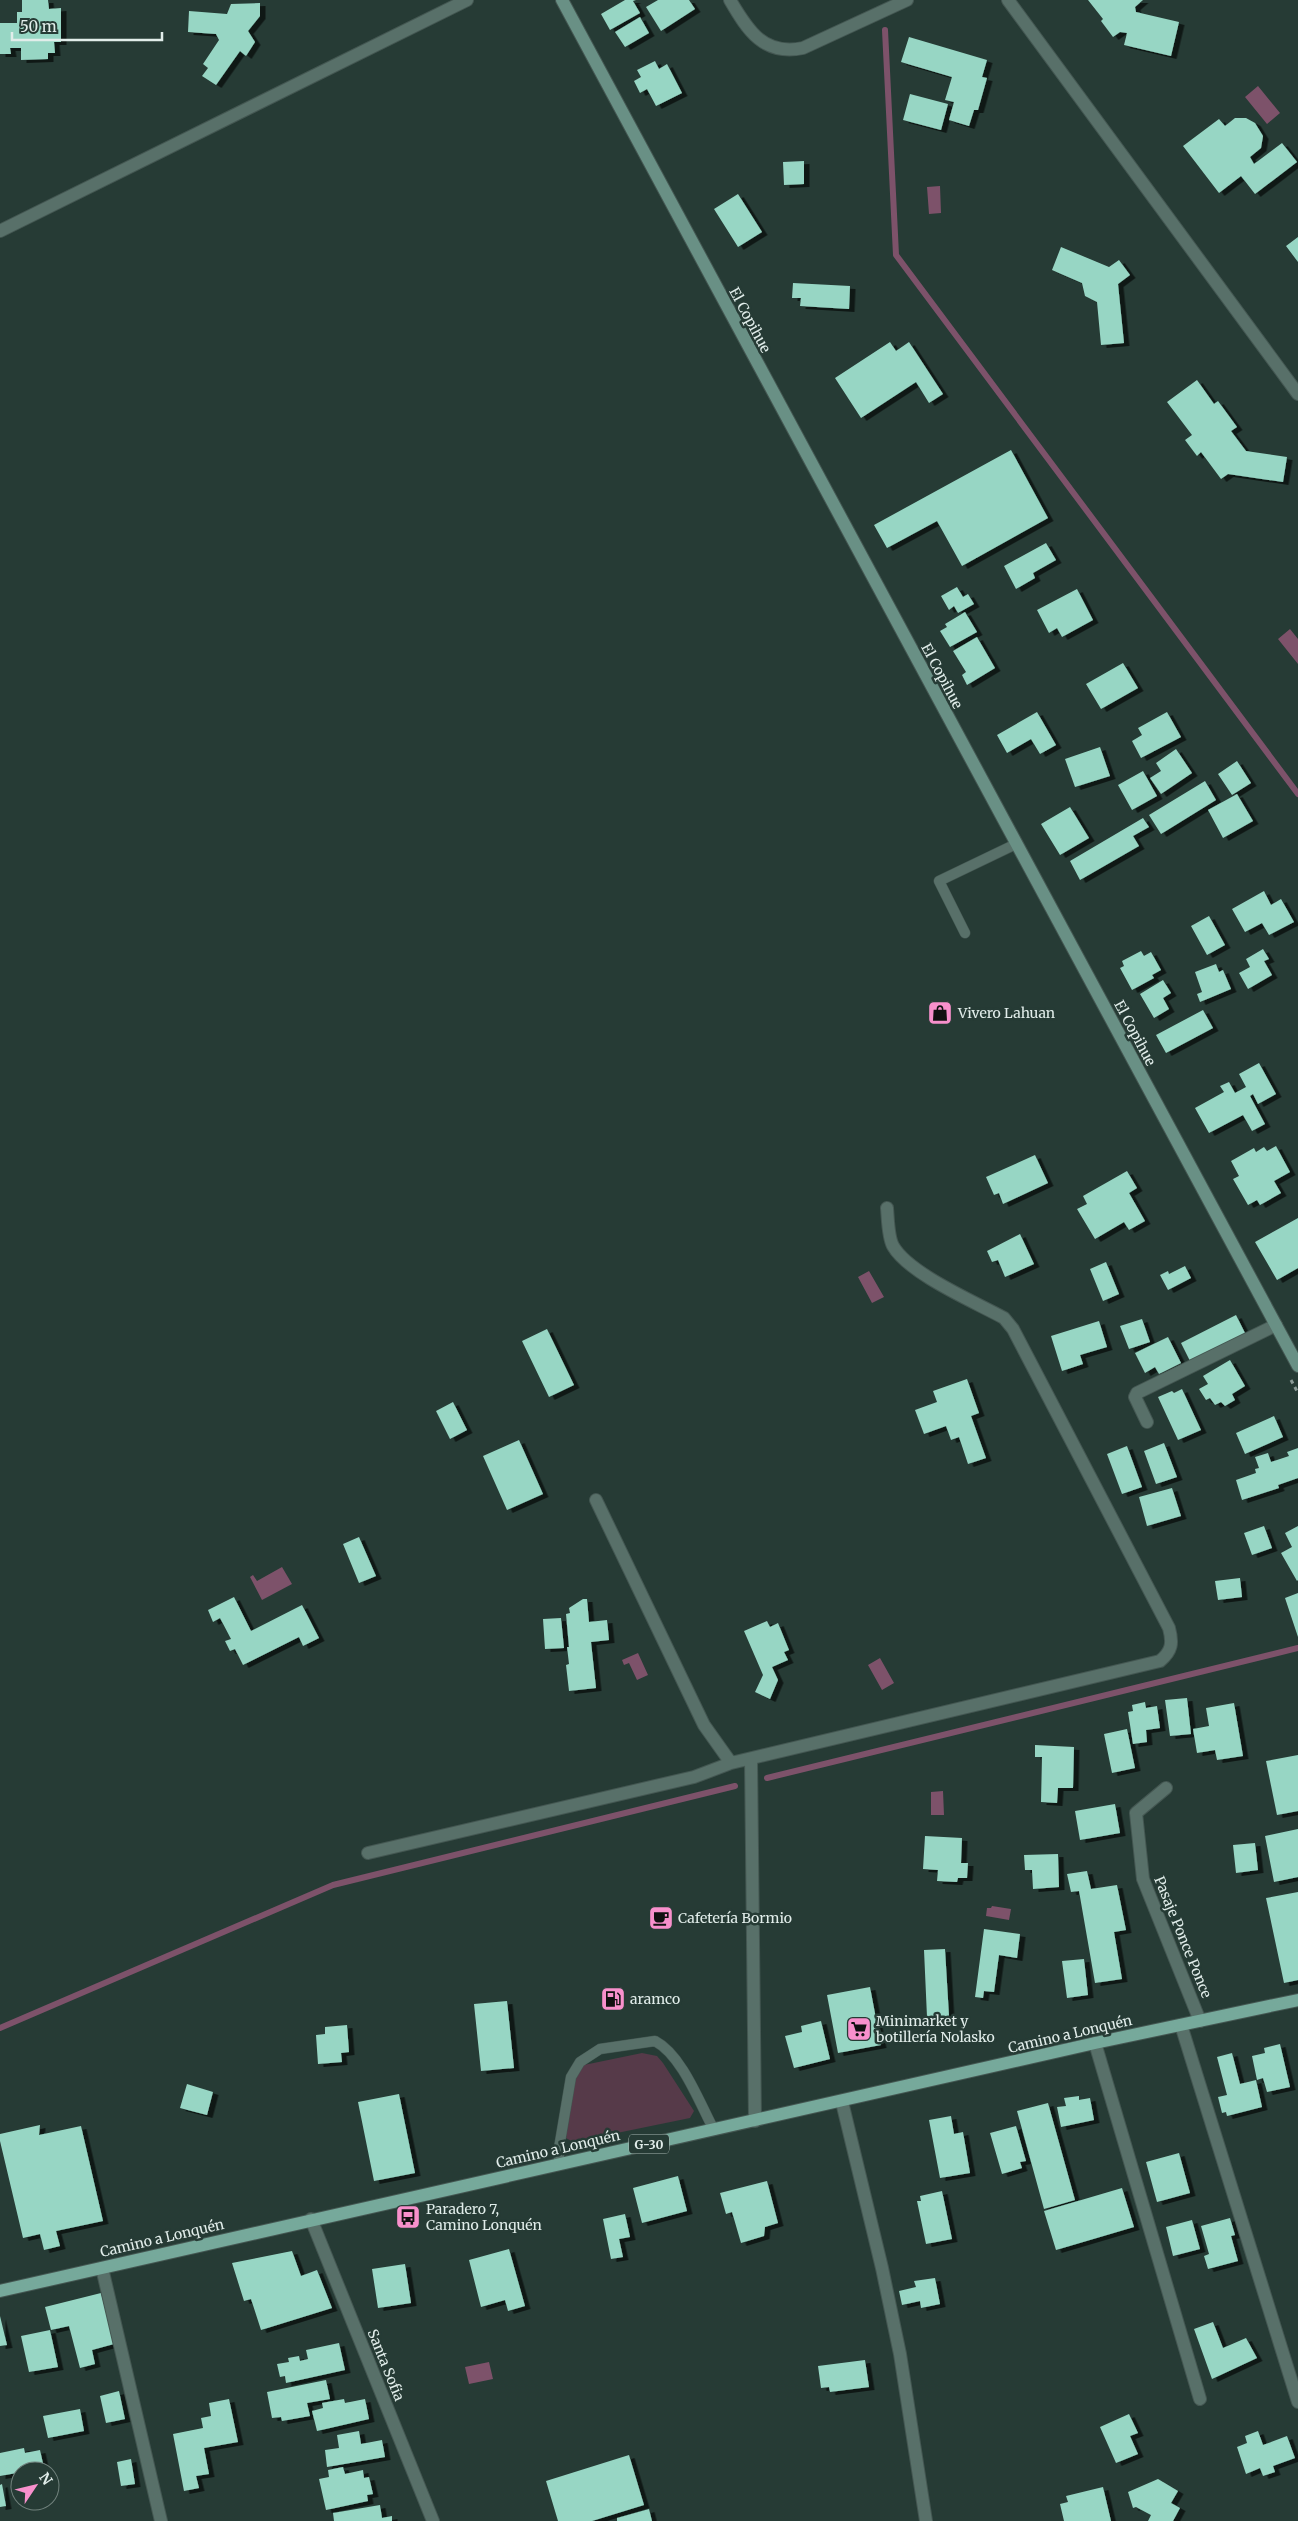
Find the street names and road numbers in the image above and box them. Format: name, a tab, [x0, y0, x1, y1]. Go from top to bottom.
street label: El Copihue	[725, 284, 775, 356]
street label: El Copihue	[917, 640, 967, 712]
street label: El Copihue	[1110, 997, 1160, 1069]
street label: Pasaje Ponce Ponce	[1150, 1873, 1216, 2001]
street label: Camino a Lonquén	[1006, 2011, 1134, 2057]
street label: Camino a Lonquén	[494, 2126, 622, 2172]
road number: G-30	[629, 2134, 669, 2154]
street label: Camino a Lonquén	[98, 2215, 226, 2261]
street label: Santa Sofia	[363, 2327, 409, 2404]

